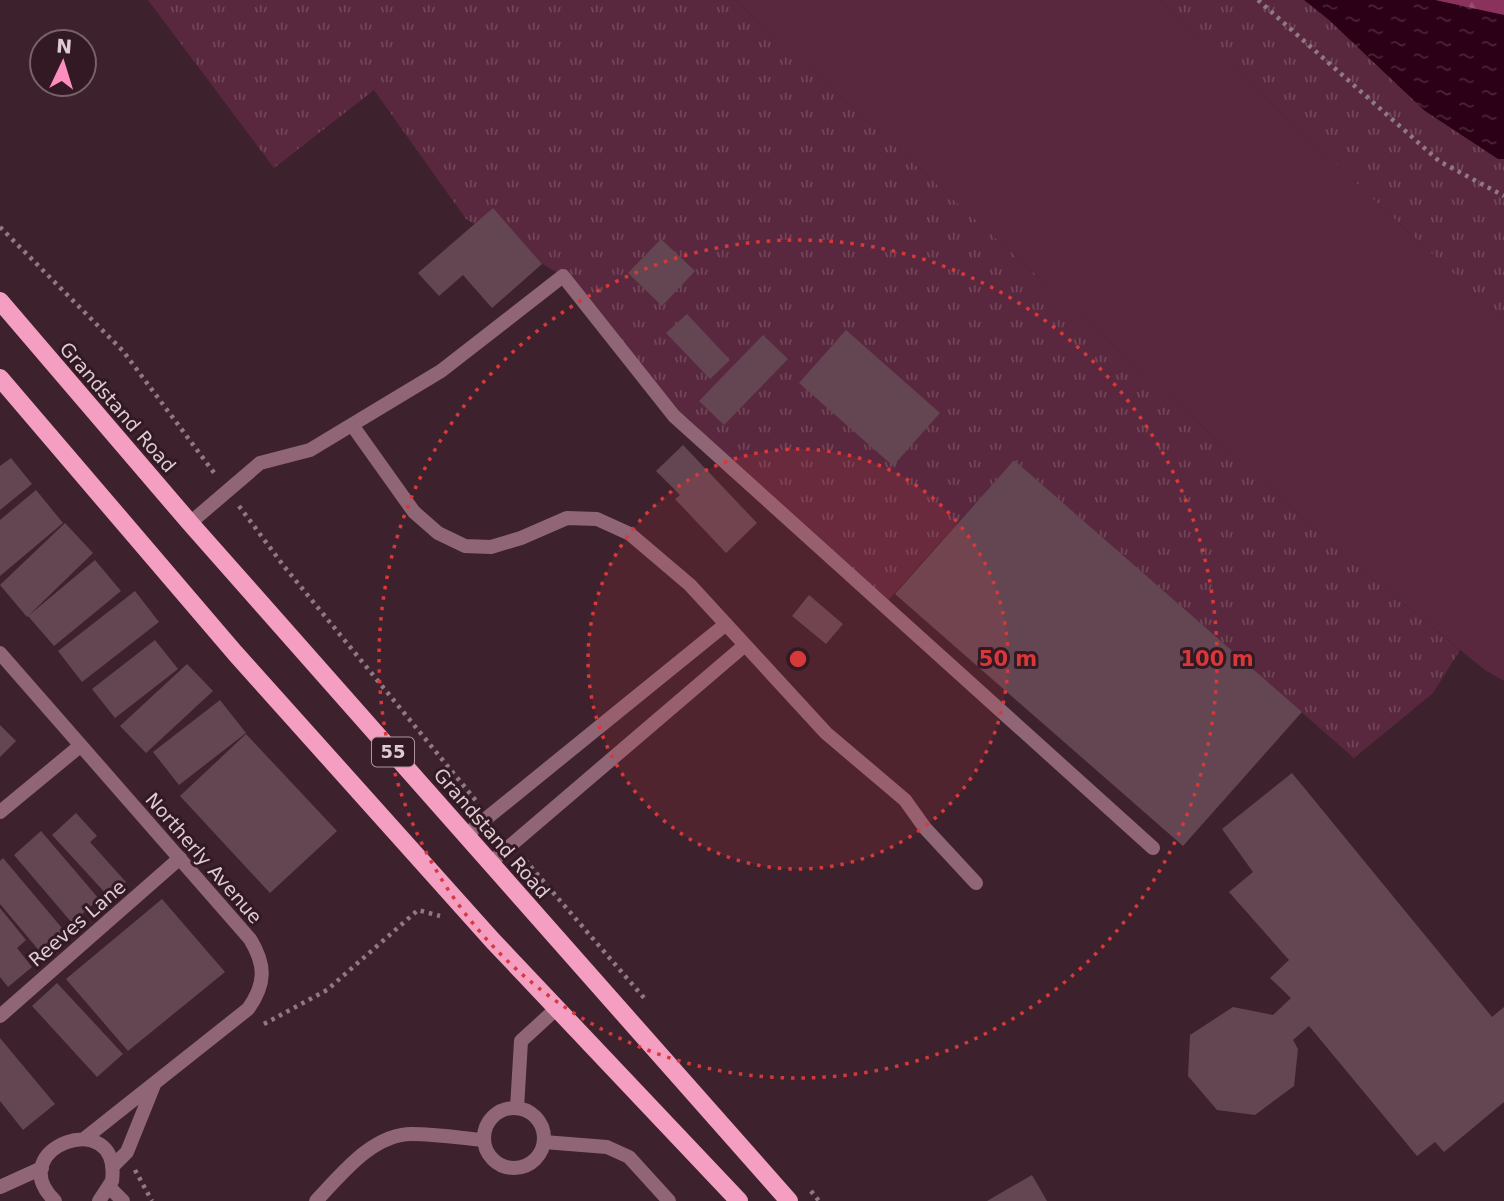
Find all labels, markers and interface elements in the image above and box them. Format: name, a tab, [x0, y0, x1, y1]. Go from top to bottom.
north arrow	[28, 28, 98, 98]
text: N	[55, 35, 73, 58]
street label: Grandstand Road	[56, 337, 180, 477]
centre of rings	[786, 647, 810, 671]
text: 50 m	[979, 647, 1037, 671]
text: 100 m	[1180, 647, 1254, 671]
road number: 55	[372, 738, 414, 766]
street label: Grandstand Road	[430, 763, 554, 903]
street label: Northerly Avenue	[141, 788, 267, 928]
street label: Reeves Lane	[24, 875, 130, 971]

